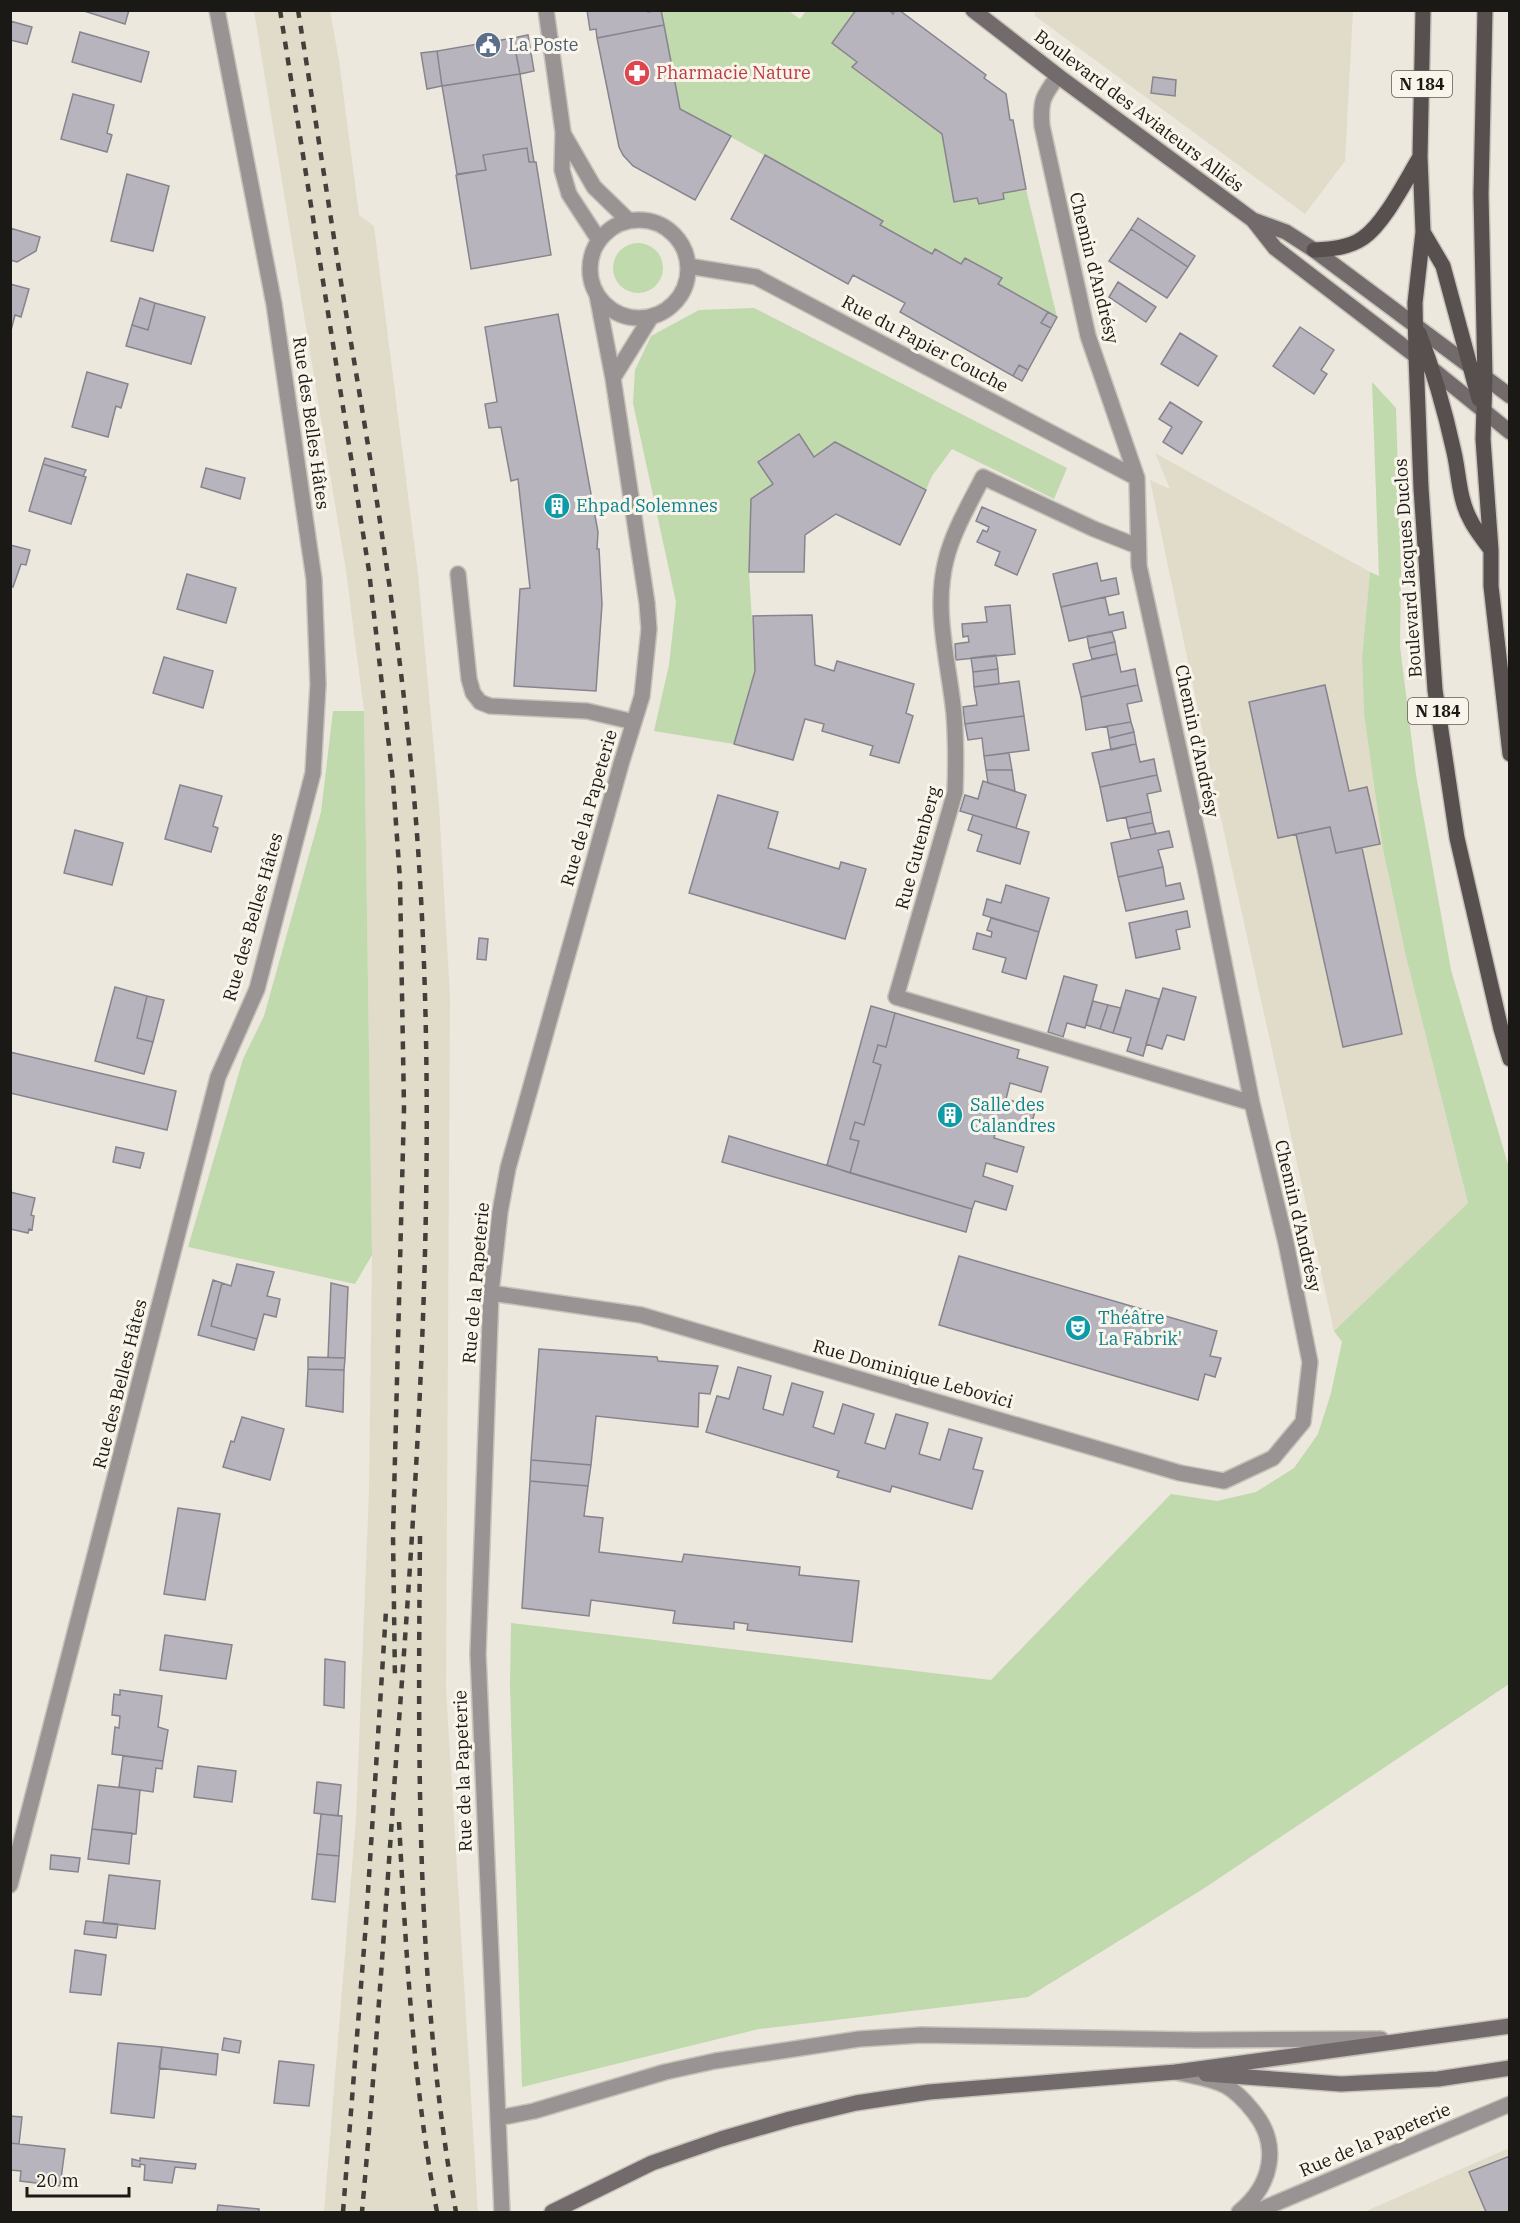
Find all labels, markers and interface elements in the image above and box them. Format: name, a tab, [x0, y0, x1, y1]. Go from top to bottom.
street label: Boulevard des Aviateurs Alliés	[1030, 24, 1249, 197]
public building icon: La Poste	[473, 30, 503, 60]
place label: La Poste	[508, 33, 578, 56]
pharmacy icon: Pharmacie Nature	[622, 58, 652, 88]
place label: Pharmacie Nature	[656, 61, 811, 84]
road number: N 184	[1392, 71, 1452, 97]
street label: Chemin d'Andrésy	[1065, 190, 1125, 346]
street label: Rue du Papier Couche	[838, 290, 1013, 397]
street label: Rue des Belles Hâtes	[288, 335, 335, 511]
street label: Boulevard Jacques Duclos	[1388, 458, 1427, 678]
building icon: Ehpad Solemnes	[542, 491, 572, 521]
place label: Ehpad Solemnes	[576, 494, 718, 517]
street label: Chemin d'Andrésy	[1170, 662, 1225, 820]
road number: N 184	[1408, 698, 1468, 724]
street label: Rue de la Papeterie	[555, 727, 622, 889]
street label: Rue Gutenberg	[890, 783, 945, 912]
street label: Rue des Belles Hâtes	[217, 830, 288, 1004]
place label: Salle des Calandres	[970, 1093, 1055, 1137]
building icon: Salle des Calandres	[935, 1100, 965, 1130]
street label: Chemin d'Andrésy	[1270, 1138, 1327, 1295]
street label: Rue de la Papeterie	[457, 1201, 494, 1365]
street label: Rue des Belles Hâtes	[87, 1297, 152, 1471]
place label: Théâtre La Fabrik'	[1098, 1306, 1182, 1350]
theatre icon: Théâtre La Fabrik'	[1063, 1313, 1093, 1343]
street label: Rue Dominique Lebovici	[810, 1334, 1016, 1413]
street label: Rue de la Papeterie	[448, 1690, 477, 1852]
street label: Rue de la Papeterie	[1296, 2097, 1454, 2182]
scale bar	[27, 2160, 129, 2198]
text: 20 m	[36, 2169, 79, 2192]

